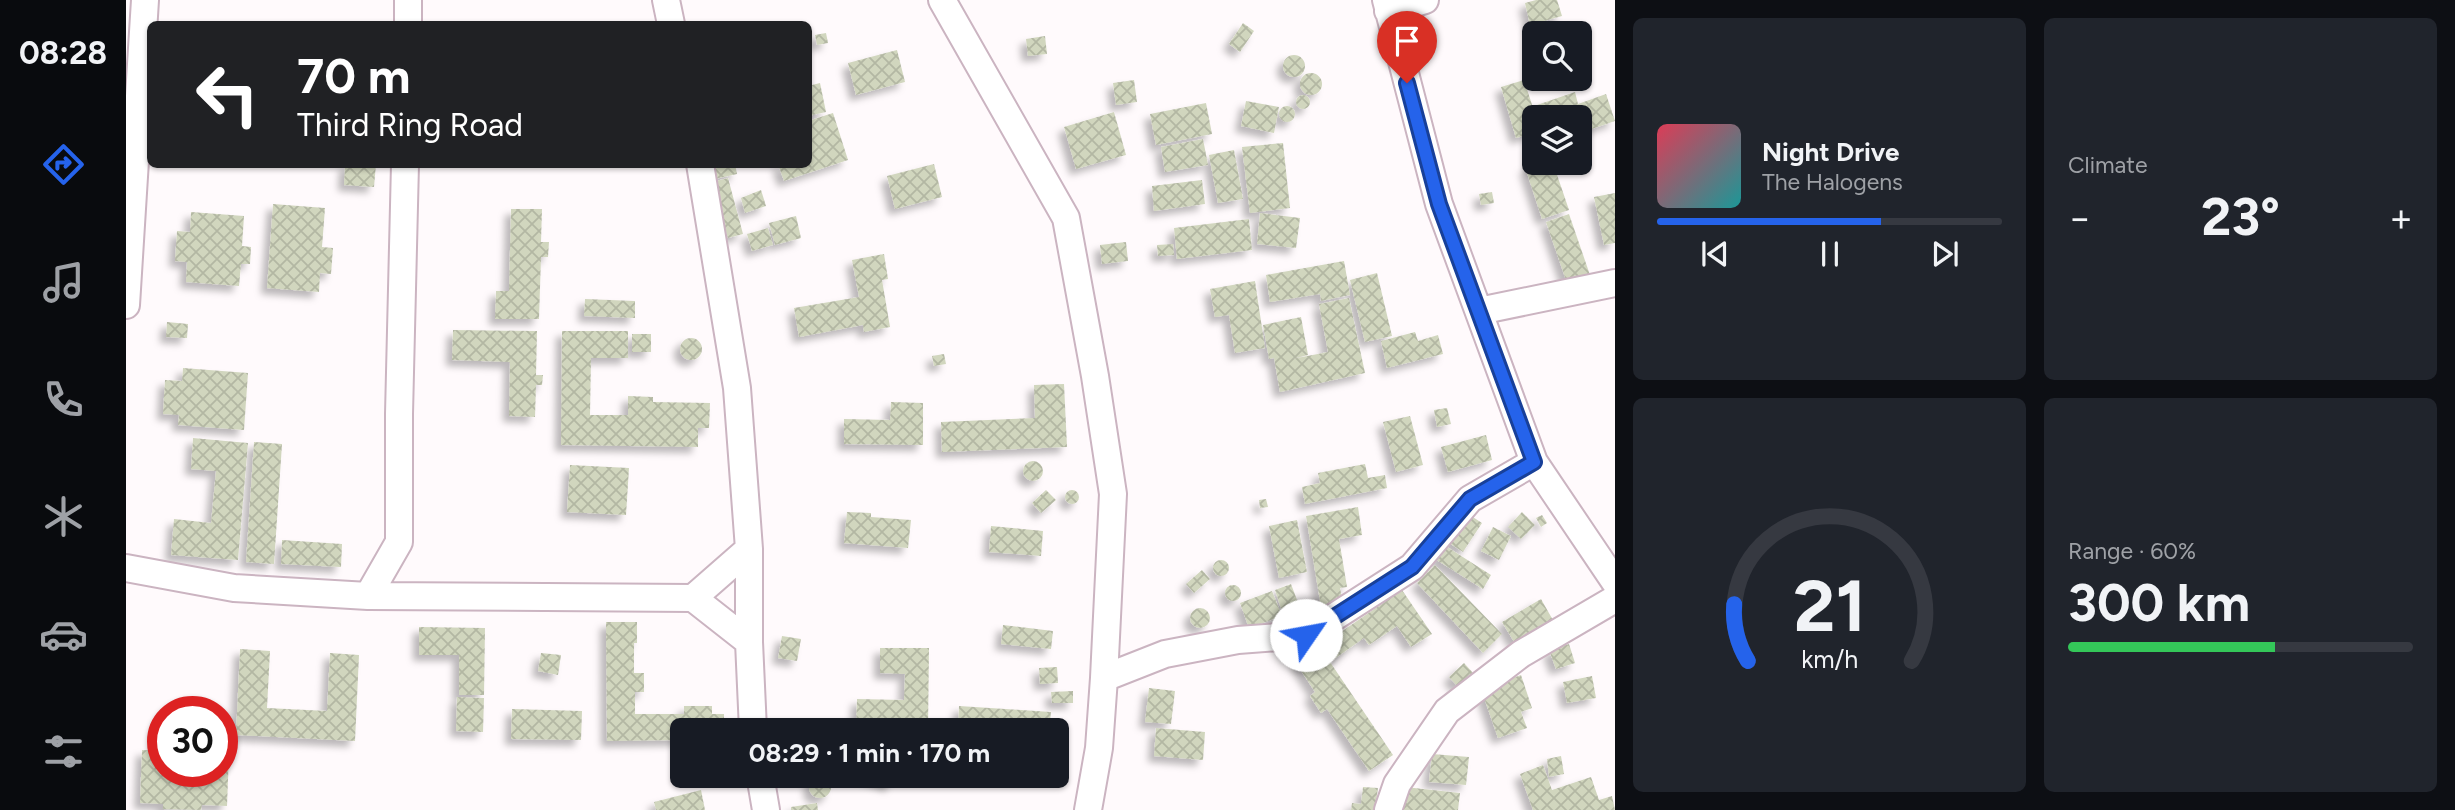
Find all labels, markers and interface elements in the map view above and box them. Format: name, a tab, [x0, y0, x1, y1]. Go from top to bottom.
pin	[1377, 11, 1437, 83]
map controls	[1522, 21, 1592, 175]
button: search	[1522, 21, 1592, 91]
icon: arrive	[1388, 22, 1426, 60]
text: 08:28	[19, 34, 107, 72]
text: 70 m	[297, 46, 410, 105]
icon: left	[182, 49, 273, 140]
button: layers	[1522, 105, 1592, 175]
text: Third Ring Road	[297, 106, 523, 144]
text: Night Drive	[1762, 136, 1899, 168]
icon: directions	[39, 140, 88, 189]
text: Climate	[2068, 151, 2147, 179]
text: The Halogens	[1762, 168, 1903, 196]
text: 23°	[2201, 186, 2280, 248]
text: −	[2068, 195, 2092, 241]
text: +	[2389, 195, 2413, 241]
icon: previous	[1696, 235, 1734, 273]
icon: pause	[1811, 235, 1849, 273]
icon: next	[1926, 235, 1964, 273]
icon: music	[39, 258, 88, 307]
icon: phone	[39, 375, 88, 424]
icon: climate	[39, 492, 88, 541]
text: Range · 60%	[2068, 537, 2196, 565]
text: 21	[1793, 562, 1866, 649]
text: 300 km	[2068, 572, 2250, 634]
position arrow	[1269, 598, 1343, 672]
icon: car	[39, 610, 88, 659]
text: km/h	[1801, 644, 1858, 674]
speed limit sign: 30	[147, 696, 238, 787]
icon: filters	[39, 727, 88, 776]
text: 08:29 · 1 min · 170 m	[749, 737, 990, 769]

